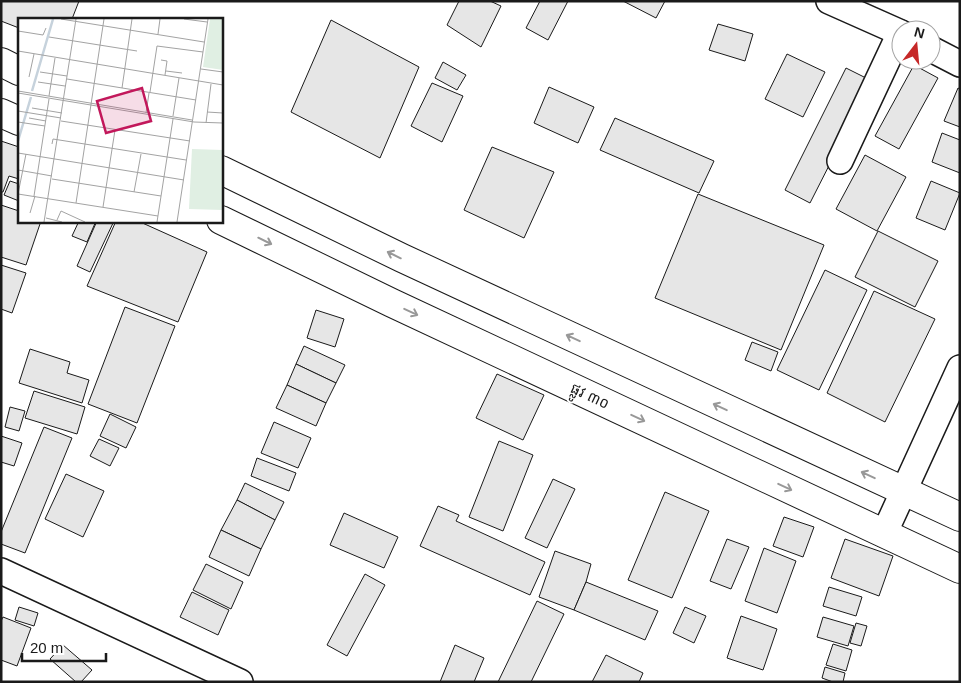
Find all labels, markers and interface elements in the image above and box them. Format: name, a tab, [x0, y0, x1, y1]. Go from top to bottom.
inset map	[18, 18, 222, 222]
north arrow	[891, 20, 941, 70]
text: N	[913, 23, 927, 42]
one-way arrow	[257, 237, 272, 246]
one-way arrow	[387, 250, 402, 259]
one-way arrow	[403, 307, 418, 317]
one-way arrow	[566, 333, 581, 342]
street label: ផ្លូវ ៣០	[566, 379, 612, 417]
one-way arrow	[713, 401, 728, 411]
one-way arrow	[630, 414, 645, 423]
one-way arrow	[861, 470, 876, 480]
one-way arrow	[777, 483, 792, 493]
scale bar	[22, 630, 106, 662]
text: 20 m	[30, 639, 63, 656]

